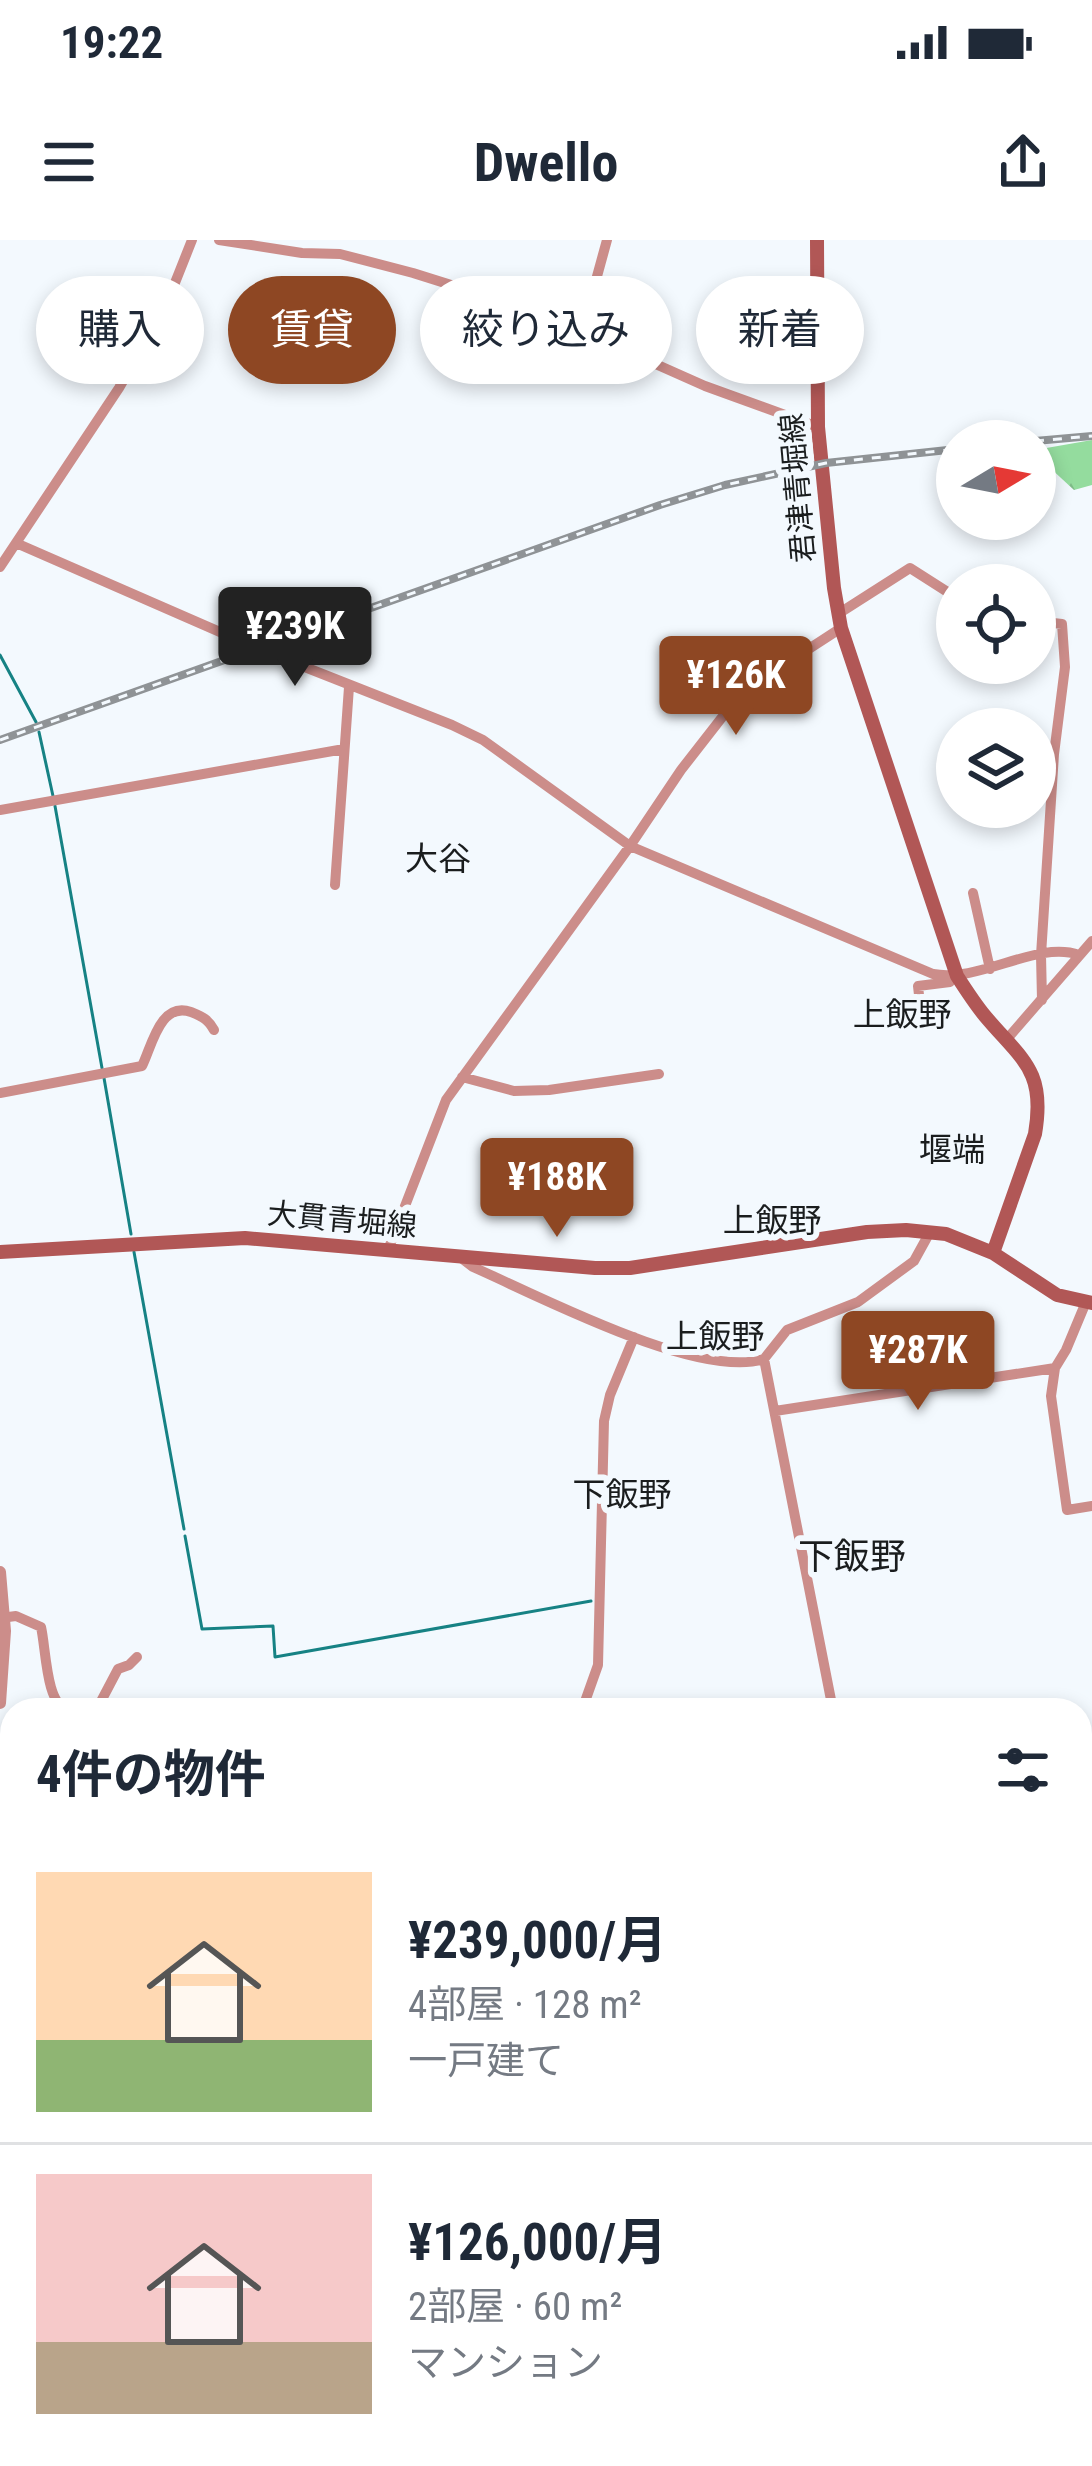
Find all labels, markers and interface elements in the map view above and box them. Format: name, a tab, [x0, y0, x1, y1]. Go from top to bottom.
text: 19:22	[60, 16, 163, 69]
icon: menu	[36, 129, 102, 195]
icon: share	[990, 129, 1056, 195]
text: Dwello	[474, 131, 618, 194]
chip: 購入	[36, 276, 204, 384]
chip: 賃貸	[228, 276, 396, 384]
chip: 絞り込み	[420, 276, 672, 384]
chip: 新着	[696, 276, 864, 384]
street label: 君津青堀線	[774, 412, 821, 564]
north arrow	[936, 420, 1056, 540]
map controls	[936, 420, 1056, 828]
button: locate	[936, 564, 1056, 684]
pin: ¥239K	[211, 587, 379, 689]
text: ¥239K	[245, 603, 345, 649]
pin: ¥126K	[652, 636, 820, 738]
text: ¥126K	[686, 652, 786, 698]
button: layers	[936, 708, 1056, 828]
district label: 大谷	[405, 839, 471, 878]
district label: 上飯野	[853, 995, 952, 1034]
district label: 堰端	[919, 1130, 985, 1169]
pin: ¥188K	[473, 1138, 641, 1240]
text: ¥188K	[507, 1154, 607, 1200]
street label: 大貫青堀線	[266, 1196, 418, 1243]
district label: 上飯野	[723, 1201, 822, 1240]
pin: ¥287K	[834, 1311, 1002, 1413]
district label: 上飯野	[666, 1317, 765, 1356]
text: ¥287K	[868, 1327, 968, 1373]
district label: 下飯野	[573, 1475, 672, 1514]
district label: 下飯野	[798, 1536, 906, 1578]
icon: filters	[990, 1737, 1056, 1803]
text: 4件の物件	[36, 1745, 266, 1804]
text: ¥239,000/月	[408, 1911, 667, 1970]
icon: home	[132, 1920, 276, 2064]
text: 4部屋 · 128 m²	[408, 1982, 642, 2028]
text: 一戸建て	[408, 2038, 564, 2084]
text: ¥126,000/月	[408, 2213, 667, 2272]
icon: home	[132, 2222, 276, 2366]
text: 2部屋 · 60 m²	[408, 2284, 622, 2330]
text: マンション	[408, 2340, 603, 2386]

